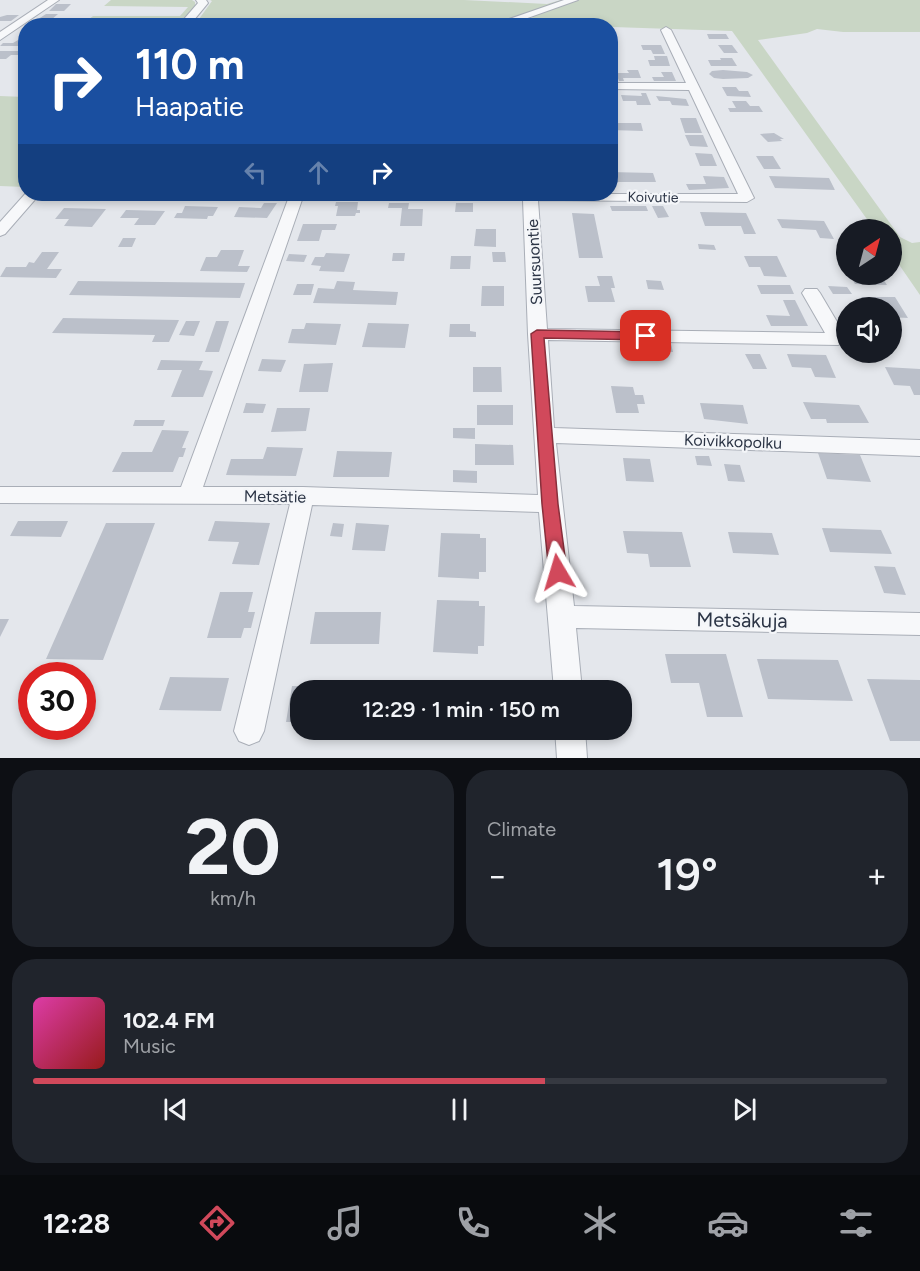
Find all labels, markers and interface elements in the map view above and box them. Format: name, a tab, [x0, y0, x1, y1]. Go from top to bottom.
text: 110 m	[135, 39, 244, 90]
icon: right	[36, 42, 114, 120]
text: Haapatie	[135, 90, 244, 123]
icon: left	[239, 156, 272, 189]
icon: ahead	[302, 156, 335, 189]
icon: right	[365, 156, 398, 189]
street label: Koivutie	[627, 189, 679, 206]
street label: Suursuontie	[523, 218, 546, 306]
north arrow	[836, 219, 902, 285]
map controls	[836, 219, 902, 363]
button: sound	[836, 297, 902, 363]
pin	[620, 310, 671, 361]
icon: arrive	[629, 319, 662, 352]
street label: Koivikkopolku	[684, 430, 782, 453]
street label: Metsätie	[244, 486, 307, 507]
position arrow	[526, 540, 590, 604]
street label: Metsäkuja	[696, 607, 788, 633]
speed limit sign: 30	[18, 662, 96, 740]
text: 12:29 · 1 min · 150 m	[362, 696, 560, 723]
text: 20	[185, 800, 281, 894]
text: Climate	[487, 817, 556, 841]
text: 19°	[656, 847, 718, 901]
text: −	[487, 856, 508, 895]
text: +	[866, 856, 887, 895]
text: km/h	[210, 886, 256, 910]
text: 102.4 FM	[123, 1007, 215, 1034]
text: Music	[123, 1034, 176, 1058]
icon: previous	[159, 1093, 192, 1126]
icon: pause	[443, 1093, 476, 1126]
icon: next	[728, 1093, 761, 1126]
icon: directions	[196, 1202, 238, 1244]
icon: music	[324, 1202, 366, 1244]
icon: phone	[452, 1202, 494, 1244]
icon: climate	[579, 1202, 621, 1244]
icon: car	[707, 1202, 749, 1244]
icon: filters	[835, 1202, 877, 1244]
text: 12:28	[43, 1207, 110, 1240]

